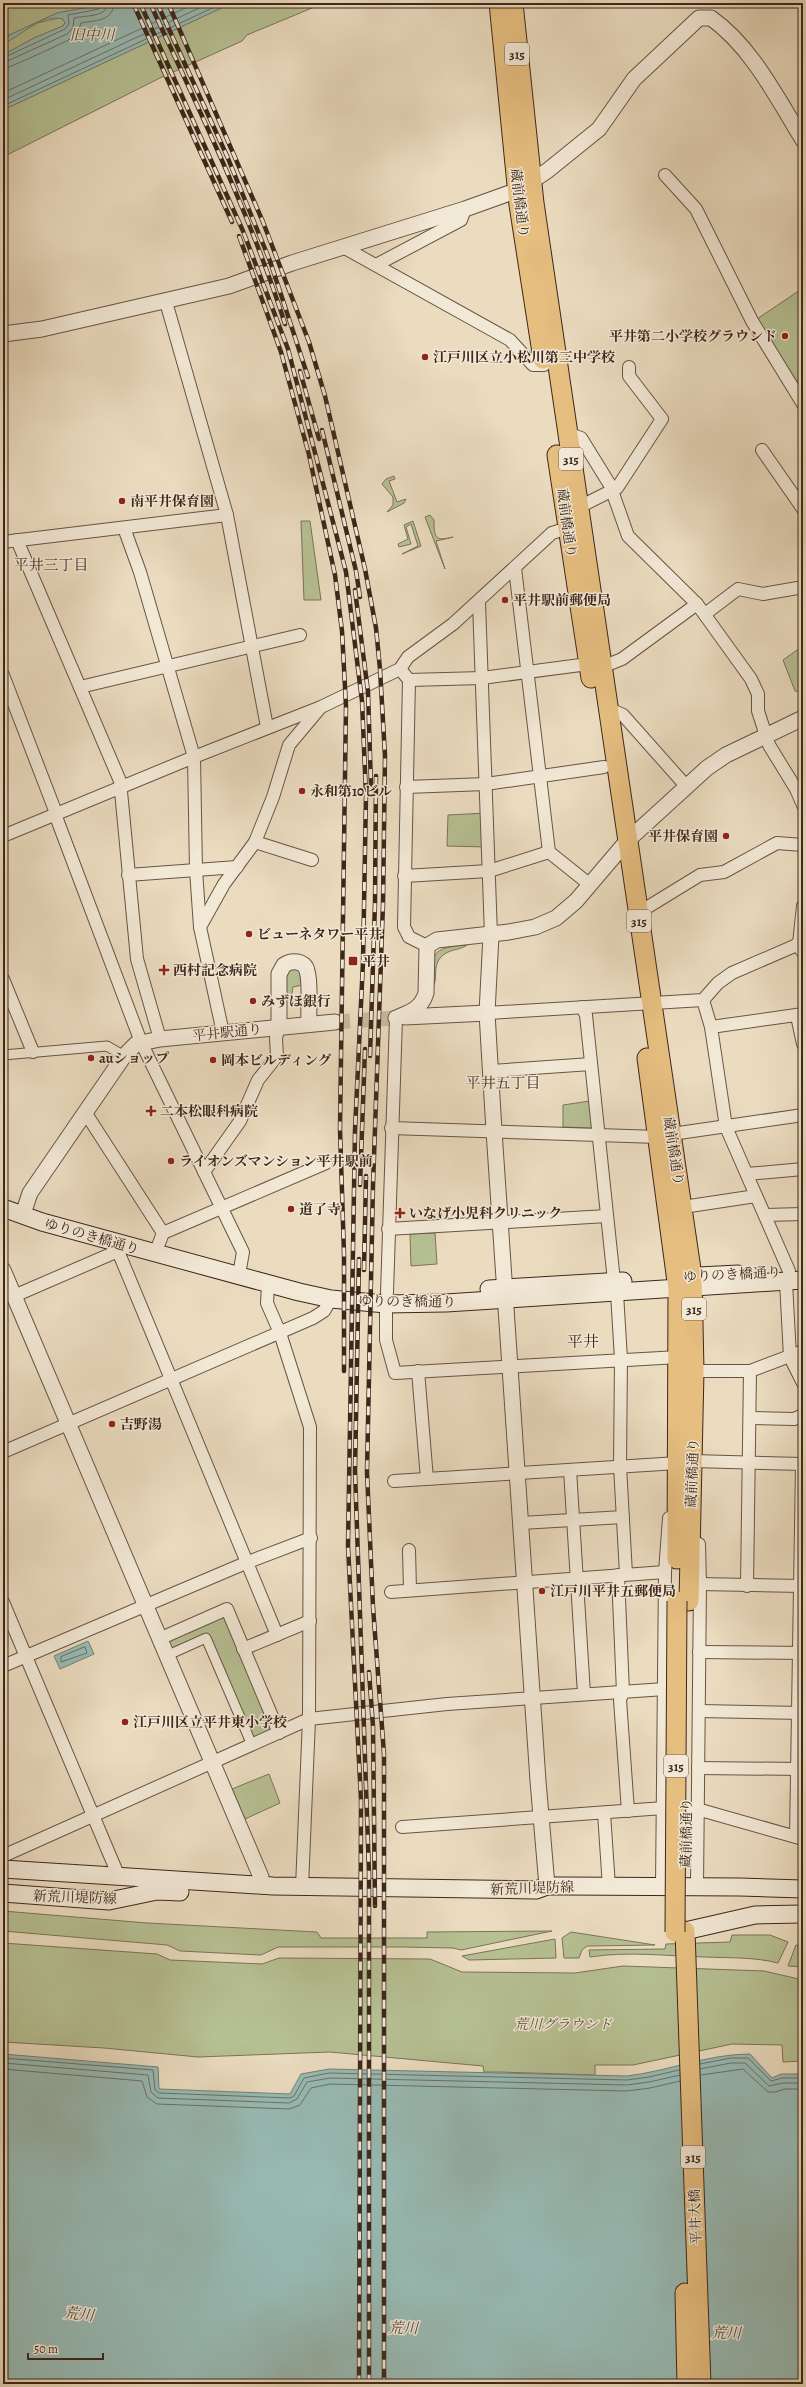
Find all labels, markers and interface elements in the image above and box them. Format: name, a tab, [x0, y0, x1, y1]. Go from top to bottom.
water label: 旧中川	[69, 25, 116, 45]
road number: 315	[505, 43, 529, 65]
street label: 蔵前橋通り	[506, 167, 533, 239]
place label: 平井第二小学校グラウンド	[609, 327, 777, 346]
marker: 平井第二小学校グラウンド	[780, 331, 790, 341]
place label: 江戸川区立小松川第三中学校	[433, 348, 615, 367]
marker: 江戸川区立小松川第三中学校	[420, 352, 430, 362]
road number: 315	[559, 448, 583, 470]
street label: 蔵前橋通り	[552, 487, 581, 559]
place label: 南平井保育園	[130, 492, 214, 511]
marker: 南平井保育園	[117, 496, 127, 506]
district label: 平井三丁目	[13, 555, 89, 575]
place label: 平井駅前郵便局	[513, 591, 611, 610]
marker: 平井駅前郵便局	[500, 595, 510, 605]
place label: 永和第10ビル	[310, 782, 392, 801]
marker: 永和第10ビル	[297, 786, 307, 796]
place label: 平井保育園	[648, 827, 718, 846]
marker: 平井保育園	[721, 831, 731, 841]
road number: 315	[627, 910, 651, 932]
place label: ビューネタワー平井	[257, 925, 382, 944]
marker: ビューネタワー平井	[244, 929, 254, 939]
place label: 平井	[362, 952, 390, 971]
marker: 平井	[347, 955, 359, 967]
place label: 西村記念病院	[173, 961, 257, 980]
marker: 西村記念病院	[158, 964, 170, 976]
place label: みずほ銀行	[261, 992, 331, 1011]
marker: みずほ銀行	[248, 996, 258, 1006]
street label: 平井駅通り	[191, 1019, 263, 1046]
place label: auショップ	[99, 1049, 169, 1068]
place label: 岡本ビルディング	[221, 1051, 332, 1070]
marker: auショップ	[86, 1053, 96, 1063]
marker: 岡本ビルディング	[208, 1055, 218, 1065]
district label: 平井五丁目	[465, 1073, 541, 1093]
place label: 二本松眼科病院	[160, 1102, 258, 1121]
marker: 二本松眼科病院	[145, 1105, 157, 1117]
street label: 蔵前橋通り	[659, 1115, 688, 1187]
place label: ライオンズマンション平井駅前	[179, 1152, 373, 1171]
marker: ライオンズマンション平井駅前	[166, 1156, 176, 1166]
place label: 道了寺	[299, 1200, 341, 1219]
marker: 道了寺	[286, 1204, 296, 1214]
place label: いなげ小児科クリニック	[409, 1204, 562, 1223]
marker: いなげ小児科クリニック	[394, 1207, 406, 1219]
street label: ゆりのき橋通り	[42, 1214, 142, 1259]
street label: ゆりのき橋通り	[683, 1262, 781, 1287]
street label: ゆりのき橋通り	[358, 1291, 456, 1312]
road number: 315	[682, 1298, 706, 1320]
district label: 平井	[567, 1331, 599, 1353]
place label: 吉野湯	[120, 1415, 162, 1434]
marker: 吉野湯	[107, 1419, 117, 1429]
street label: 蔵前橋通り	[682, 1438, 703, 1508]
place label: 江戸川平井五郵便局	[550, 1582, 676, 1601]
marker: 江戸川平井五郵便局	[537, 1586, 547, 1596]
place label: 江戸川区立平井東小学校	[133, 1713, 287, 1732]
marker: 江戸川区立平井東小学校	[120, 1717, 130, 1727]
road number: 315	[664, 1755, 688, 1777]
street label: 蔵前橋通り	[676, 1798, 697, 1868]
street label: 新荒川堤防線	[490, 1878, 574, 1899]
street label: 新荒川堤防線	[33, 1887, 117, 1908]
park label: 荒川グラウンド	[514, 2015, 613, 2034]
road number: 315	[681, 2146, 705, 2168]
street label: 平井大橋	[685, 2189, 706, 2245]
water label: 荒川	[63, 2302, 97, 2326]
water label: 荒川	[388, 2318, 420, 2338]
water label: 荒川	[711, 2323, 743, 2343]
scale bar	[28, 2335, 103, 2361]
text: 50 m	[34, 2341, 58, 2357]

